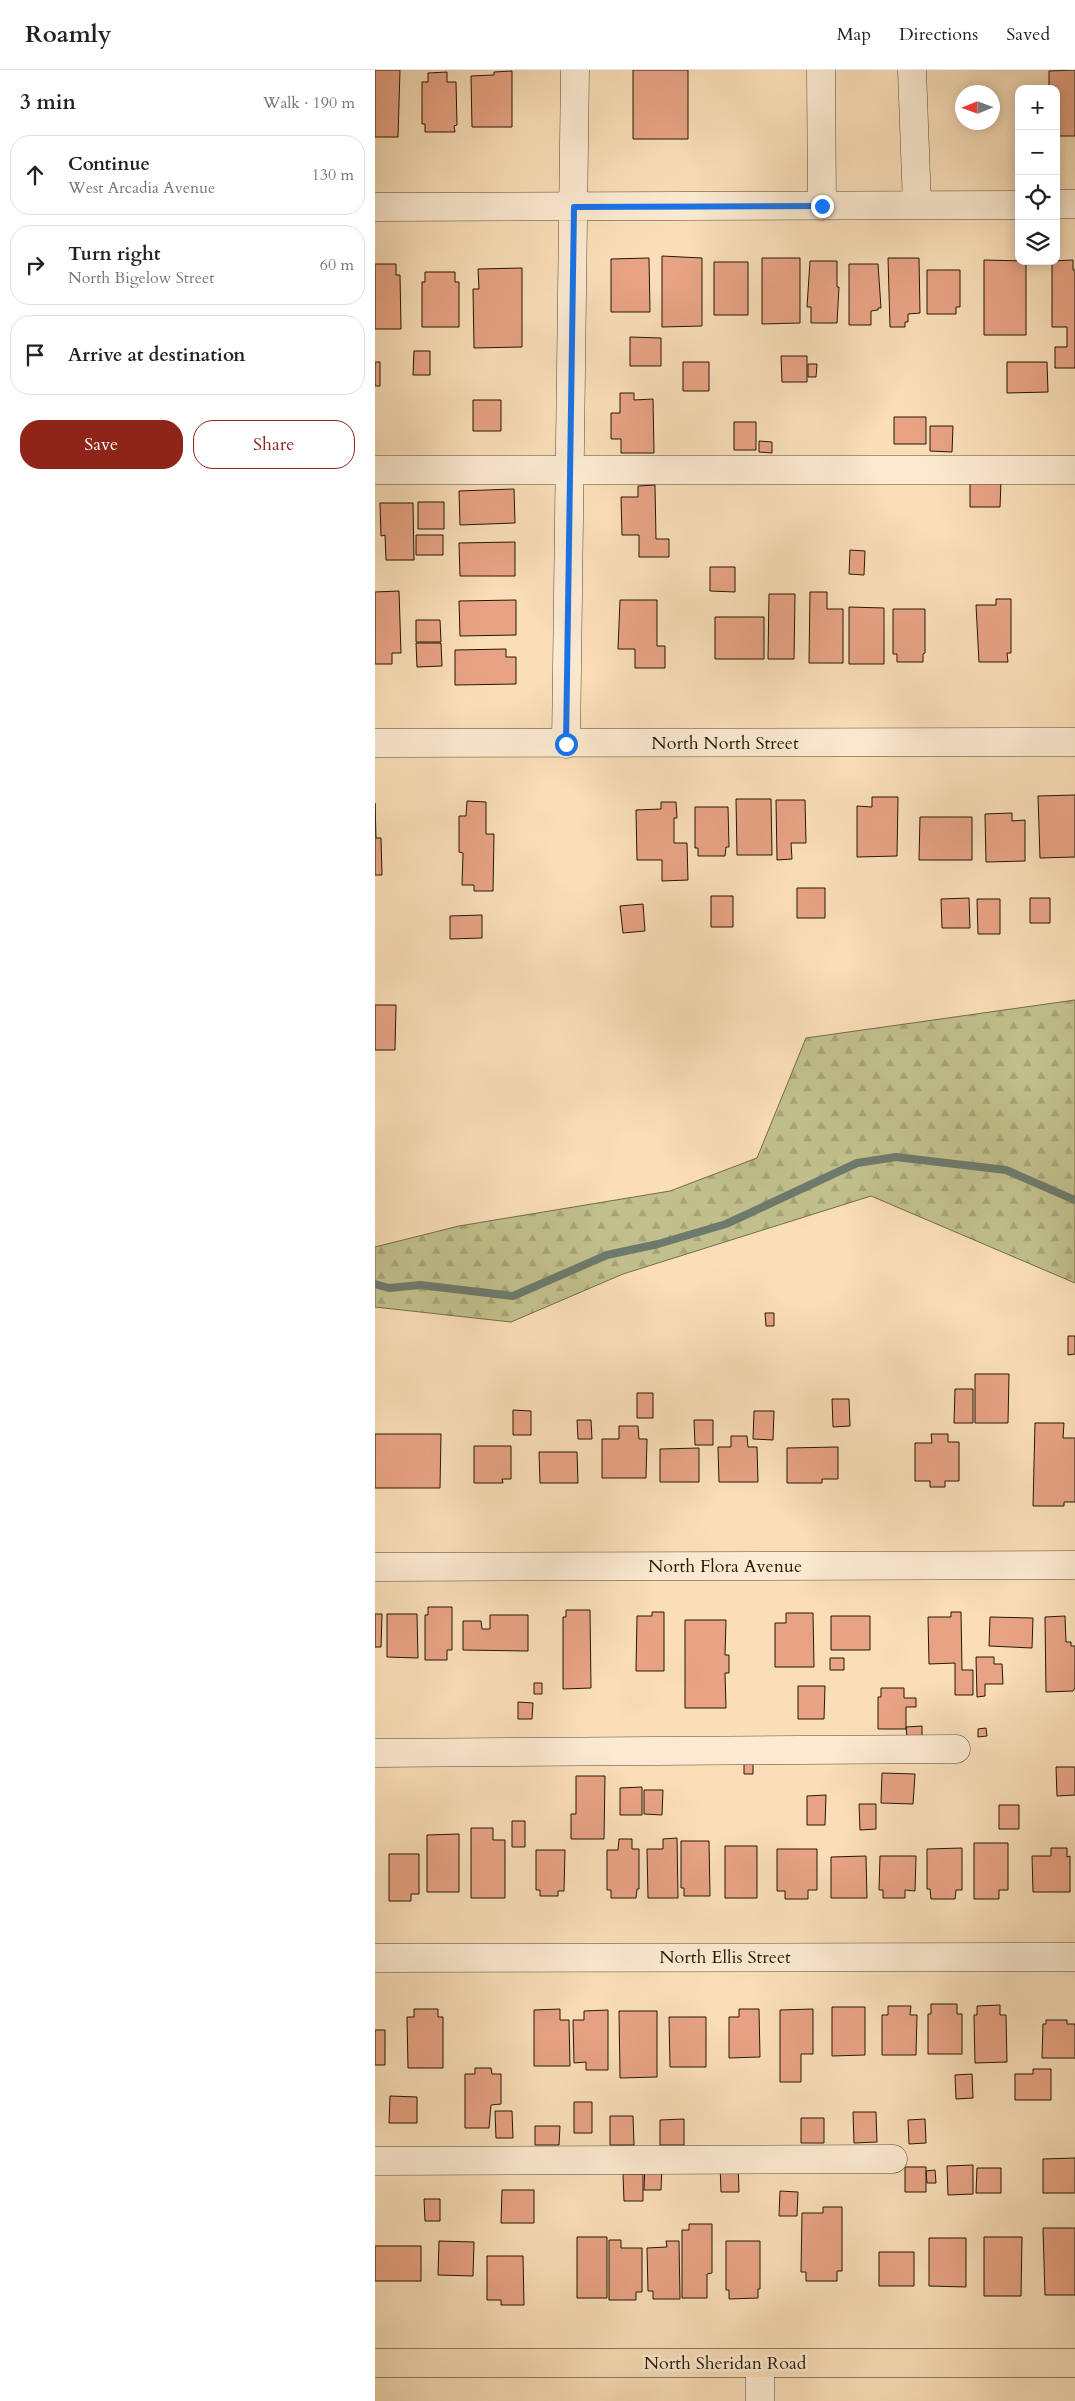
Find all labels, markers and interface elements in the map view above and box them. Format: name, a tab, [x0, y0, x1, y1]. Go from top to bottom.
text: Roamly	[25, 18, 111, 51]
text: Map	[837, 22, 871, 47]
text: Directions	[899, 22, 978, 47]
text: Saved	[1006, 22, 1050, 47]
north arrow	[955, 85, 1000, 130]
map controls	[1015, 85, 1060, 265]
button: +	[1015, 85, 1060, 130]
text: 3 min	[20, 88, 76, 117]
text: Walk · 190 m	[263, 92, 355, 114]
button: −	[1015, 130, 1060, 175]
text: Continue	[68, 151, 150, 177]
icon: ahead	[21, 161, 49, 189]
text: 130 m	[312, 164, 354, 186]
button: locate	[1015, 175, 1060, 220]
text: West Arcadia Avenue	[68, 177, 215, 199]
route end	[811, 195, 834, 218]
button: layers	[1015, 220, 1060, 265]
text: Turn right	[68, 241, 160, 267]
icon: right	[21, 251, 49, 279]
text: 60 m	[320, 254, 354, 276]
text: North Bigelow Street	[68, 267, 214, 289]
icon: arrive	[21, 341, 49, 369]
text: Arrive at destination	[68, 342, 245, 368]
button: Save	[20, 420, 183, 469]
button: Share	[193, 420, 355, 469]
street label: North North Street	[651, 731, 799, 756]
route start	[555, 733, 578, 756]
street label: North Flora Avenue	[648, 1554, 802, 1579]
street label: North Ellis Street	[659, 1945, 791, 1970]
street label: North Sheridan Road	[644, 2351, 807, 2376]

